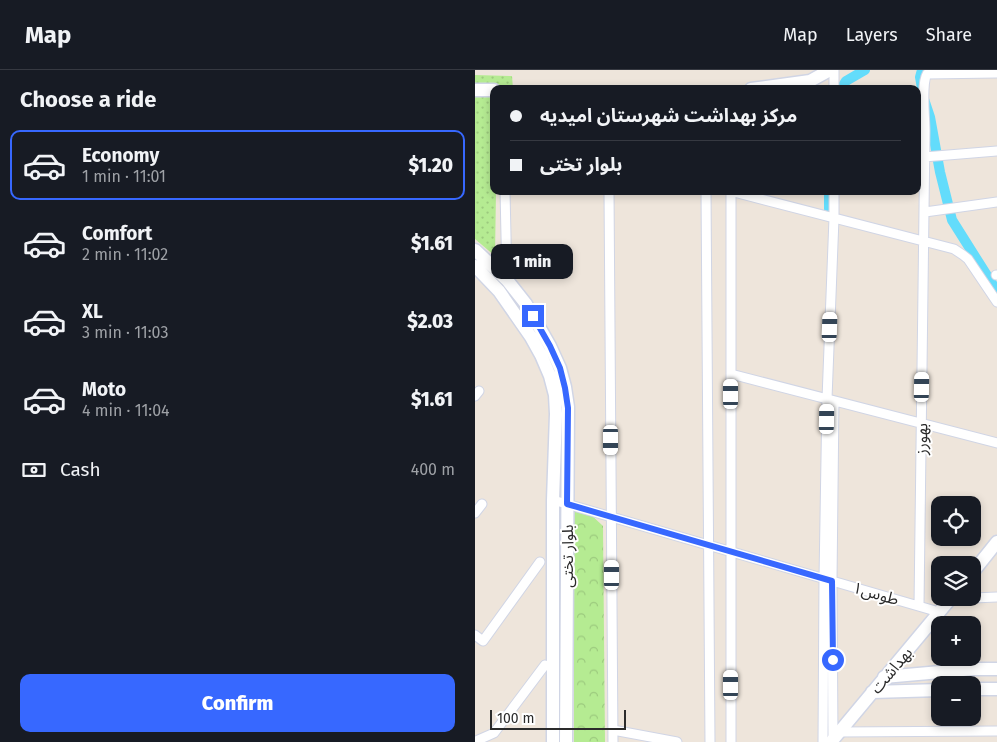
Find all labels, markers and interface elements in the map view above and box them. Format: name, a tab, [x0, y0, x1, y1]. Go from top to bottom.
text: Map	[25, 21, 71, 49]
text: Map	[783, 24, 818, 46]
text: Layers	[846, 24, 898, 46]
text: Share	[926, 24, 972, 46]
text: Choose a ride	[20, 86, 156, 113]
text: مرکز بهداشت شهرستان امیدیه	[540, 104, 797, 127]
icon: car	[22, 143, 67, 188]
text: Economy	[82, 144, 159, 167]
text: بلوار تختی	[540, 153, 622, 176]
text: $1.20	[408, 154, 453, 177]
text: 1 min · 11:01	[82, 167, 166, 186]
icon: car	[22, 221, 67, 266]
text: Comfort	[82, 222, 152, 245]
text: $1.61	[411, 232, 453, 255]
callout: 1 min	[492, 244, 574, 278]
text: 2 min · 11:02	[82, 245, 168, 264]
text: 1 min	[513, 252, 551, 271]
icon: car	[22, 299, 67, 344]
text: XL	[82, 300, 103, 323]
route end	[522, 305, 544, 327]
text: $2.03	[407, 310, 453, 333]
car	[821, 312, 838, 342]
text: 3 min · 11:03	[82, 323, 168, 342]
car	[914, 372, 929, 402]
icon: car	[22, 377, 67, 422]
text: Moto	[82, 378, 126, 401]
car	[723, 379, 738, 409]
text: $1.61	[411, 388, 453, 411]
text: 4 min · 11:04	[82, 401, 170, 420]
car	[819, 404, 834, 434]
street label: بهورز	[912, 423, 931, 456]
car	[603, 425, 618, 455]
icon: cash	[20, 456, 48, 484]
text: Cash	[60, 458, 101, 481]
text: 400 m	[411, 460, 455, 479]
map controls	[931, 496, 981, 726]
button: locate	[931, 496, 981, 546]
street label: بلوار تختی	[558, 524, 577, 588]
button: layers	[931, 556, 981, 606]
car	[604, 560, 619, 590]
street label: طوس۱	[851, 578, 901, 609]
button: +	[931, 616, 981, 666]
street label: بهداشت	[866, 643, 916, 697]
route start	[822, 649, 844, 671]
car	[723, 670, 738, 700]
button: Confirm	[20, 674, 455, 732]
button: −	[931, 676, 981, 726]
scale bar	[490, 707, 626, 730]
text: 100 m	[497, 710, 534, 727]

